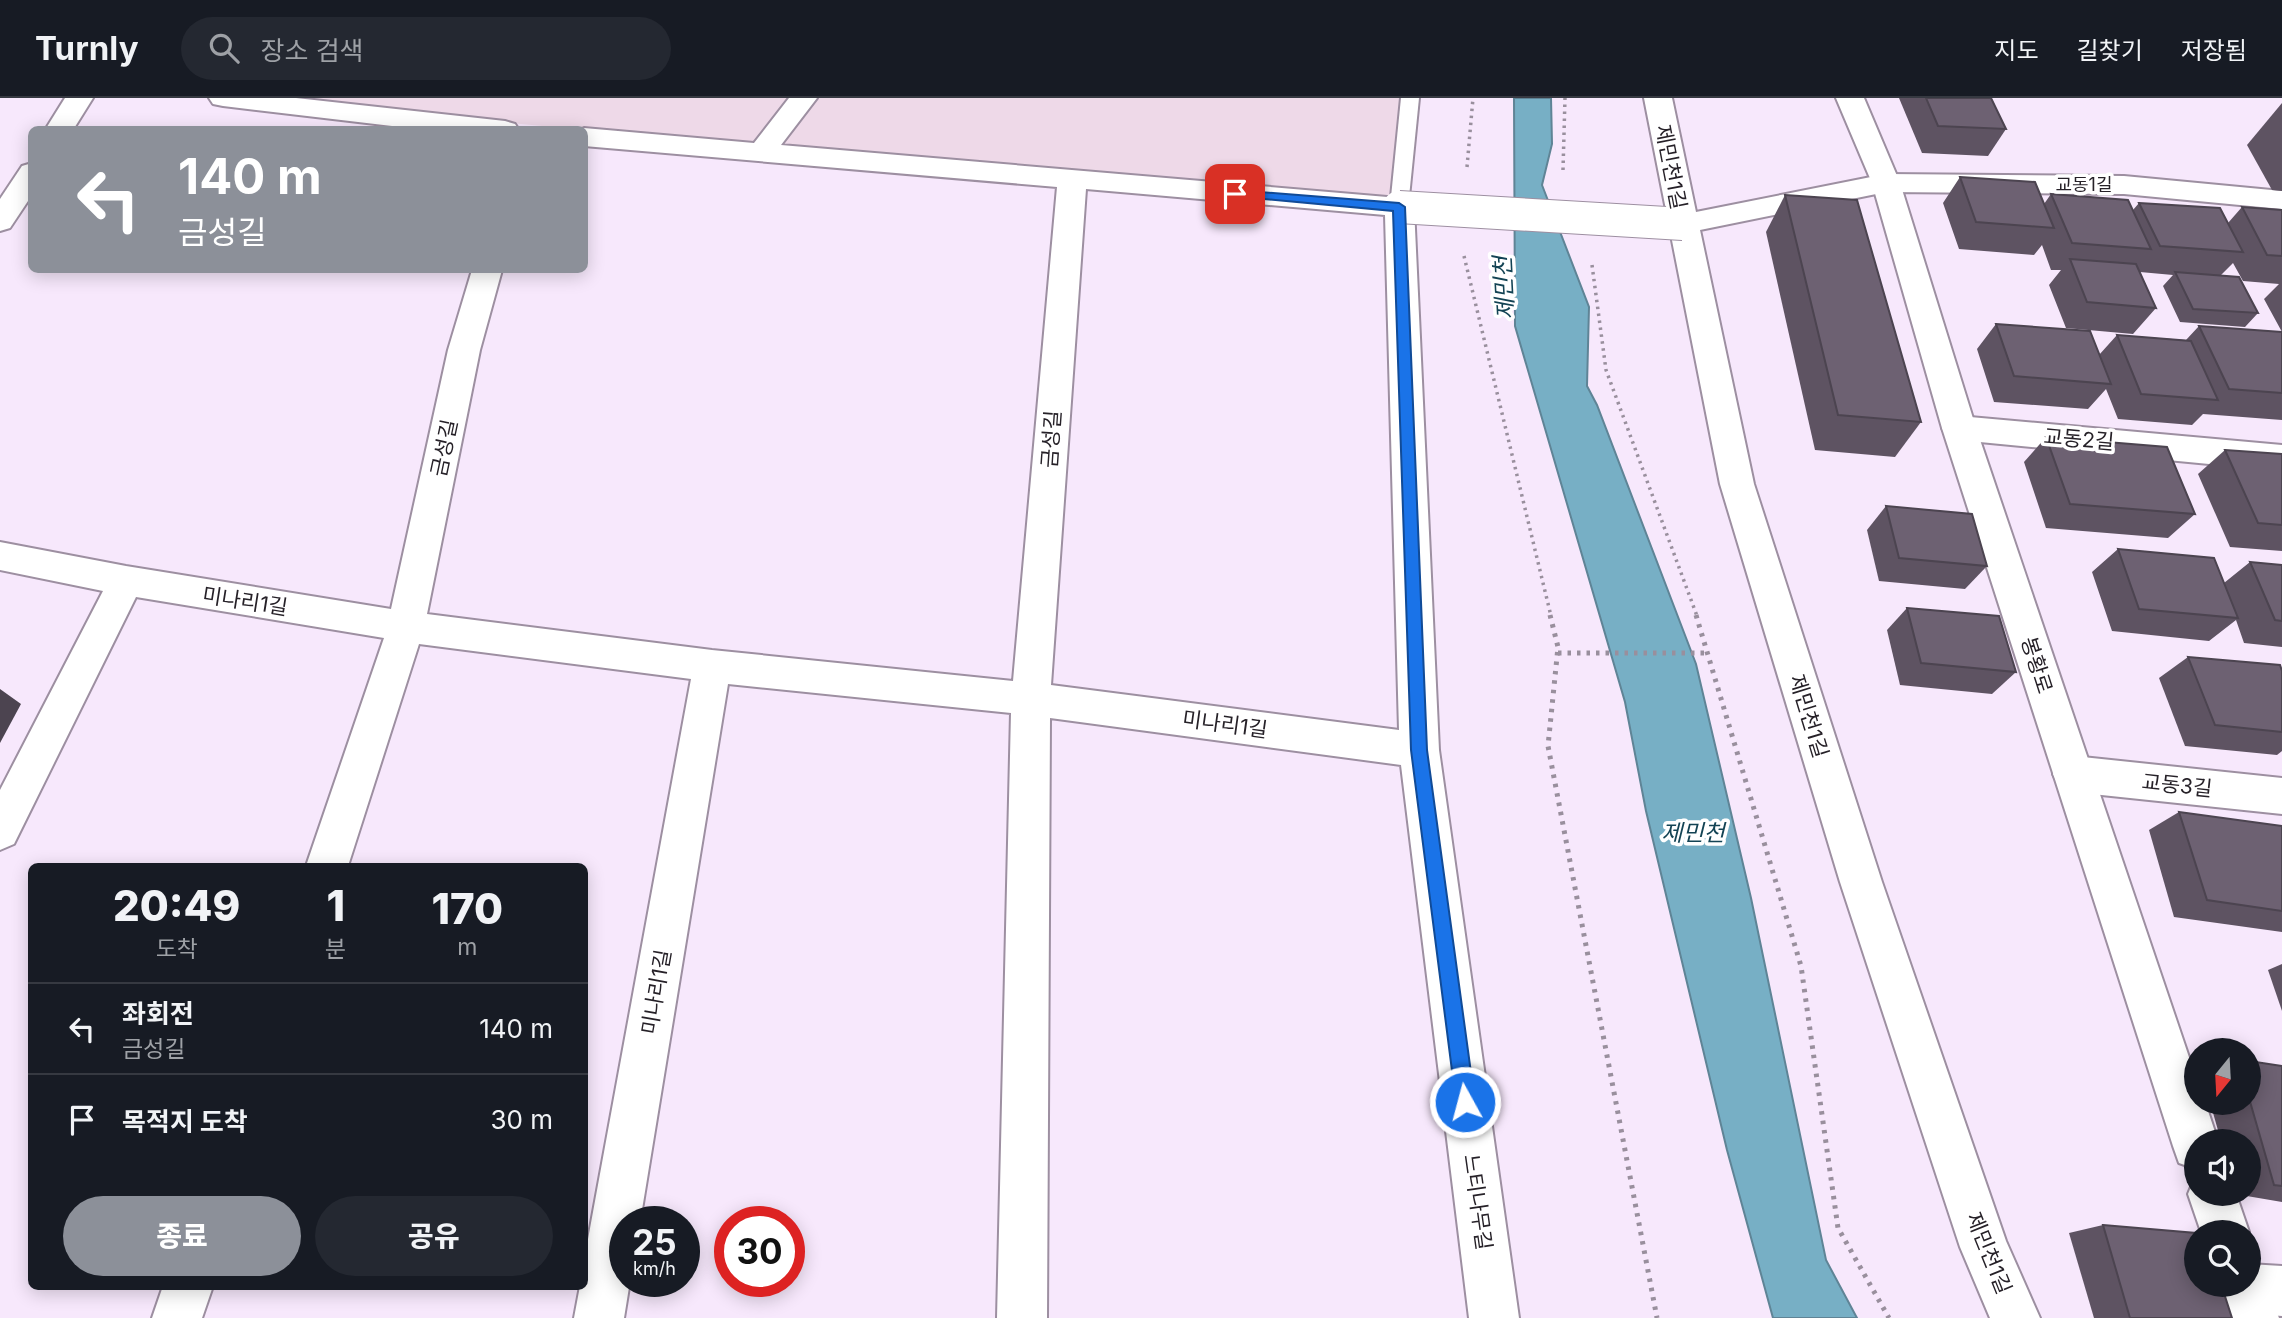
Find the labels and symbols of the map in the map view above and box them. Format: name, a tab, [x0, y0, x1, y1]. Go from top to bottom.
street label: 제민천1길	[1651, 122, 1691, 212]
pin	[1205, 164, 1265, 224]
street label: 교동1길	[2055, 174, 2113, 195]
water label: 제민천	[1488, 253, 1520, 320]
street label: 금성길	[1037, 409, 1065, 469]
street label: 금성길	[426, 417, 462, 479]
street label: 교동2길	[2043, 423, 2115, 455]
street label: 미나리1길	[201, 582, 289, 620]
street label: 봉황로	[2016, 634, 2058, 696]
street label: 제민천1길	[1784, 671, 1834, 761]
street label: 미나리1길	[1181, 706, 1269, 742]
street label: 교동3길	[2140, 769, 2214, 801]
water label: 제민천	[1661, 819, 1728, 847]
street label: 미나리1길	[636, 948, 676, 1036]
north arrow	[2184, 1038, 2261, 1115]
position arrow	[1428, 1065, 1502, 1139]
street label: 느티나무길	[1459, 1152, 1497, 1252]
speed limit sign: 30	[714, 1206, 805, 1297]
street label: 제민천1길	[1961, 1209, 2017, 1297]

